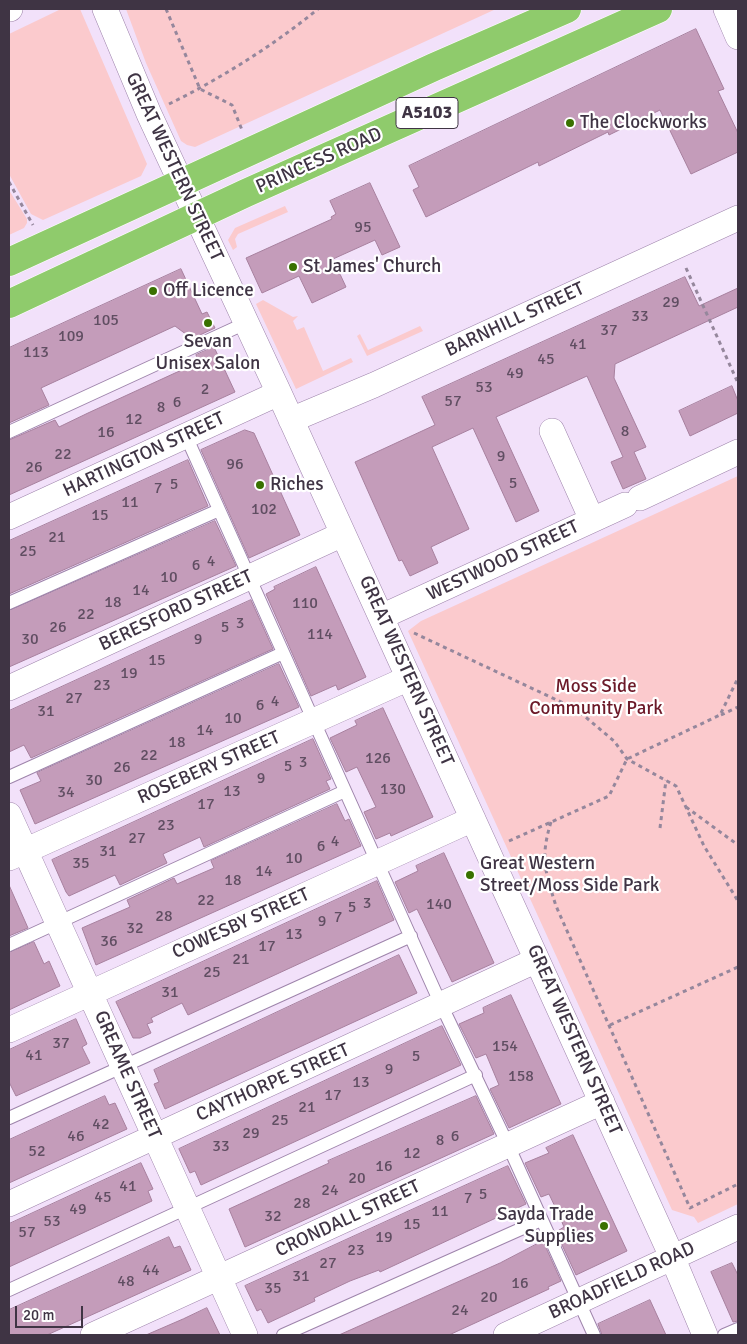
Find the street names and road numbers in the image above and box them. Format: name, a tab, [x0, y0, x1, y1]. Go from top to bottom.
street label: GREAT WESTERN STREET	[120, 69, 228, 265]
road number: A5103	[396, 98, 458, 128]
street label: PRINCESS ROAD	[252, 123, 386, 199]
street label: BARNHILL STREET	[442, 278, 588, 362]
street label: HARTINGTON STREET	[60, 408, 228, 502]
street label: WESTWOOD STREET	[423, 516, 583, 606]
street label: BERESFORD STREET	[96, 565, 256, 657]
street label: GREAT WESTERN STREET	[354, 572, 458, 770]
street label: ROSEBERY STREET	[134, 726, 284, 810]
street label: COWESBY STREET	[169, 884, 313, 964]
street label: GREAT WESTERN STREET	[522, 941, 626, 1139]
street label: GREAME STREET	[89, 1007, 165, 1143]
street label: CAYTHORPE STREET	[193, 1039, 353, 1127]
street label: CRONDALL STREET	[272, 1175, 424, 1263]
street label: BROADFIELD ROAD	[545, 1237, 699, 1325]

